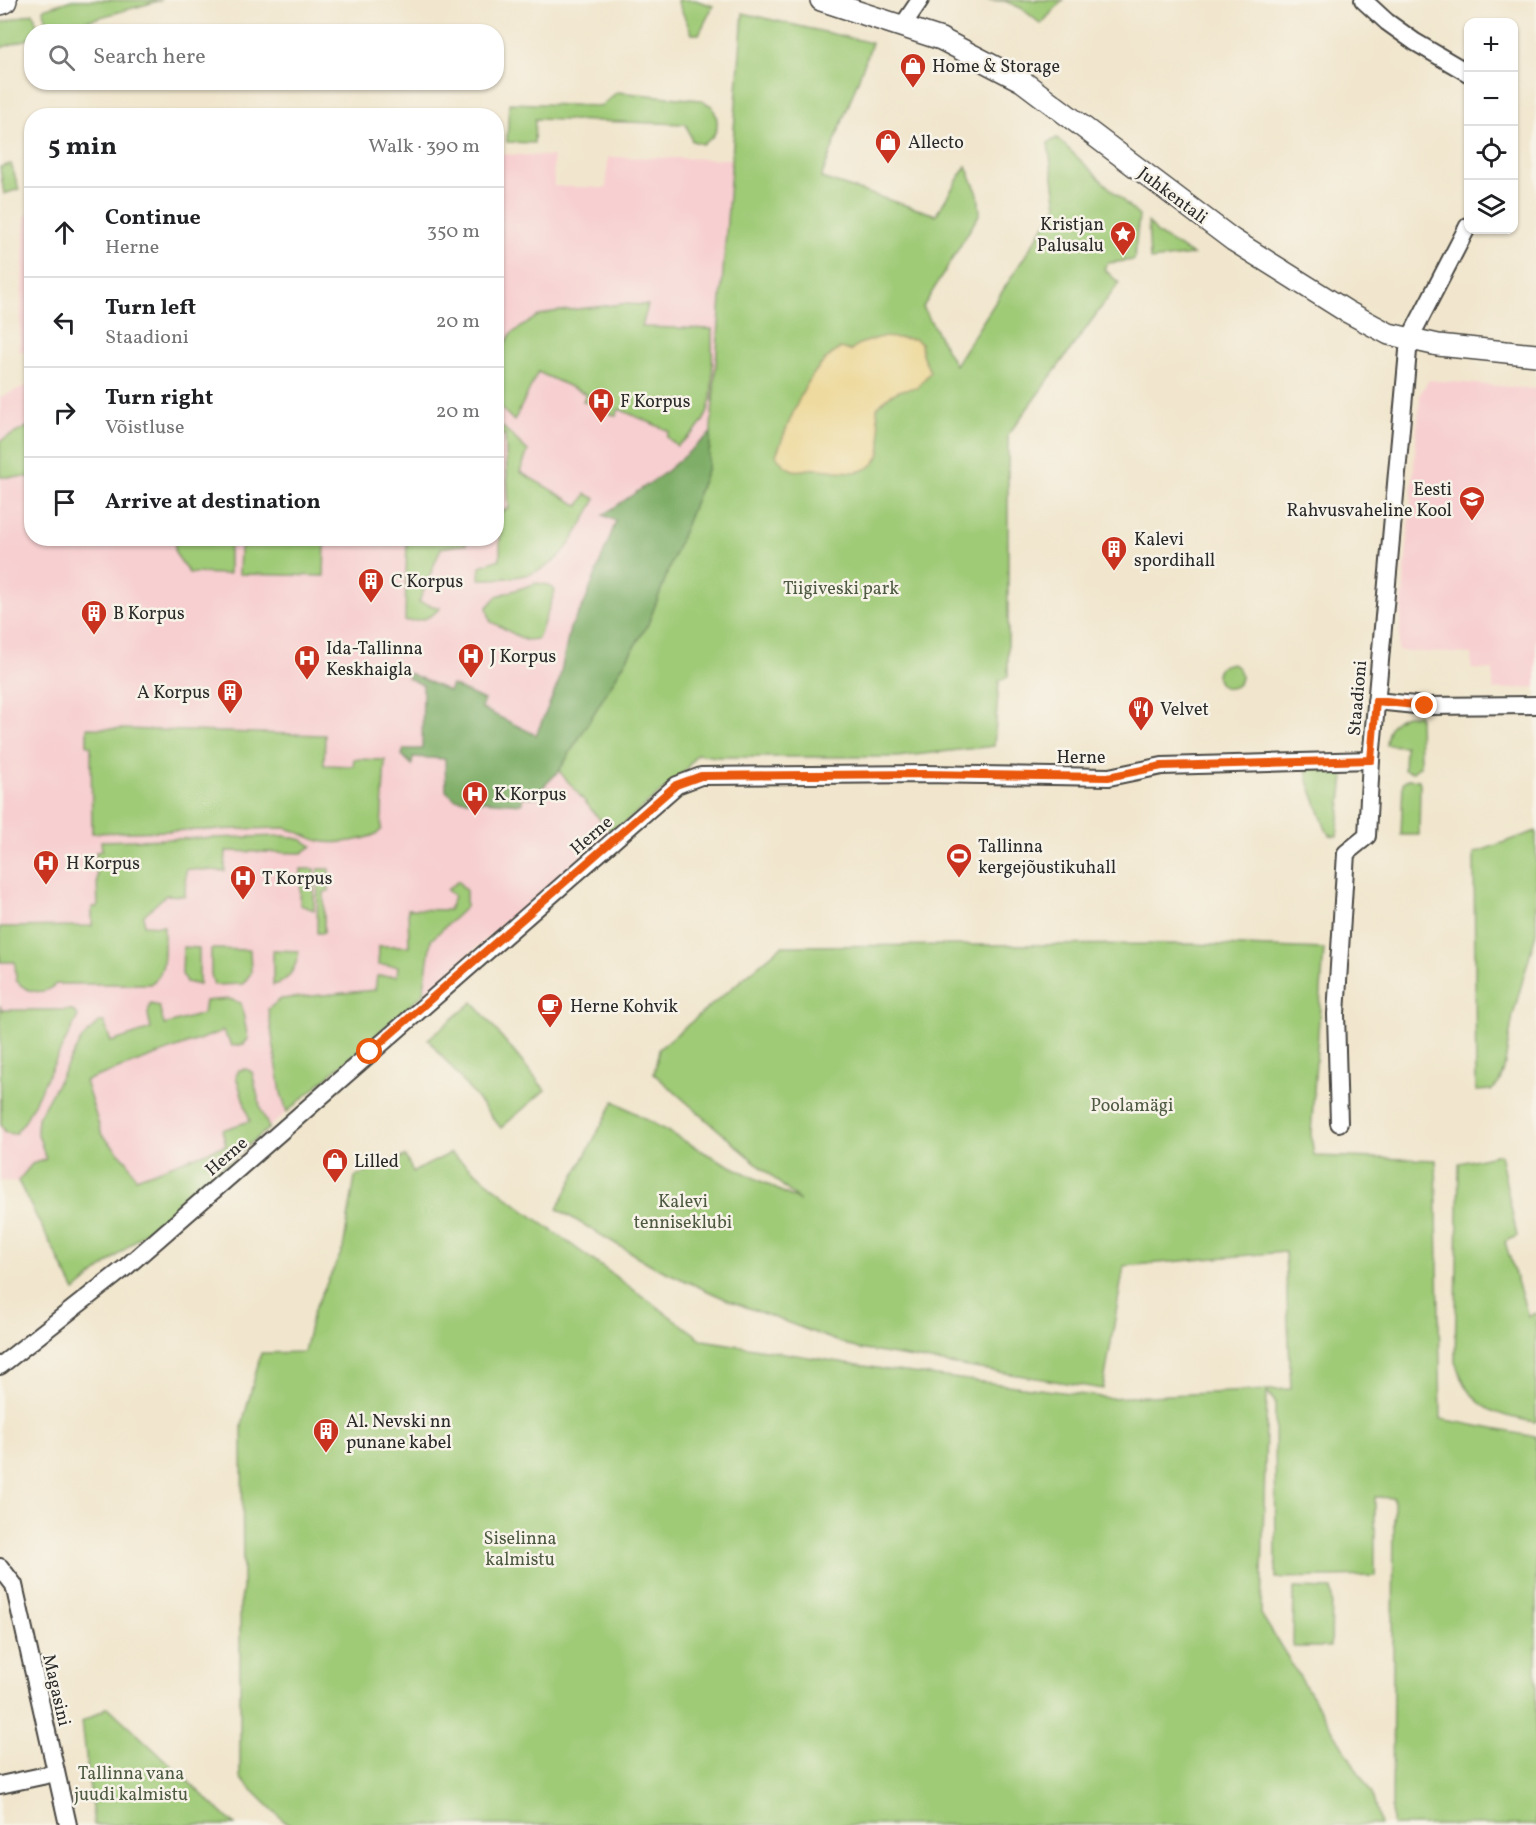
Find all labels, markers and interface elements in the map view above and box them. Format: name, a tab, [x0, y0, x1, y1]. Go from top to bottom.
map controls	[1464, 18, 1518, 234]
button: +	[1464, 18, 1518, 72]
search box	[24, 24, 504, 90]
icon: search	[45, 41, 78, 74]
text: Search here	[93, 42, 206, 73]
shop icon: Home & Storage	[898, 51, 928, 89]
place label: Home & Storage	[932, 55, 1060, 80]
button: −	[1464, 72, 1518, 126]
button: locate	[1464, 126, 1518, 180]
shop icon: Allecto	[873, 127, 903, 165]
text: 5 min	[48, 129, 117, 165]
place label: Allecto	[908, 131, 964, 156]
text: Walk · 390 m	[368, 133, 480, 161]
street label: Juhkentali	[1132, 162, 1212, 231]
button: layers	[1464, 180, 1518, 234]
text: Continue	[105, 203, 201, 234]
place label: Kristjan Palusalu	[1037, 213, 1104, 259]
icon: ahead	[48, 216, 81, 249]
text: 350 m	[427, 218, 480, 246]
place icon: Kristjan Palusalu	[1108, 219, 1138, 257]
text: Herne	[105, 234, 159, 262]
text: Turn left	[105, 293, 196, 324]
icon: left	[48, 306, 81, 339]
text: 20 m	[436, 308, 480, 336]
text: Staadioni	[105, 324, 189, 352]
text: Turn right	[105, 383, 213, 414]
hospital icon: F Korpus	[586, 386, 616, 424]
place label: F Korpus	[620, 390, 690, 415]
icon: right	[48, 396, 81, 429]
text: 20 m	[436, 398, 480, 426]
text: Võistluse	[105, 414, 184, 442]
place label: Eesti Rahvusvaheline Kool	[1286, 478, 1452, 524]
school or university icon: Eesti Rahvusvaheline Kool	[1457, 484, 1487, 522]
icon: arrive	[48, 486, 81, 519]
text: Arrive at destination	[105, 487, 321, 518]
place label: Kalevi spordihall	[1134, 528, 1215, 574]
building icon: Kalevi spordihall	[1099, 534, 1129, 572]
building icon: C Korpus	[356, 566, 386, 604]
place label: C Korpus	[391, 570, 463, 595]
park label: Tiigiveski park	[783, 577, 899, 602]
building icon: B Korpus	[79, 598, 109, 636]
place label: B Korpus	[113, 602, 185, 627]
place label: Ida-Tallinna Keskhaigla	[326, 637, 423, 683]
hospital icon: J Korpus	[456, 641, 486, 679]
hospital icon: Ida-Tallinna Keskhaigla	[292, 643, 322, 681]
place label: J Korpus	[490, 645, 556, 670]
street label: Staadioni	[1343, 659, 1374, 737]
building icon: A Korpus	[215, 677, 245, 715]
place label: A Korpus	[137, 681, 210, 706]
route end	[1411, 692, 1437, 718]
restaurant icon: Velvet	[1126, 694, 1156, 732]
place label: Velvet	[1160, 698, 1209, 723]
street label: Herne	[1057, 746, 1105, 771]
hospital icon: K Korpus	[460, 779, 490, 817]
place label: K Korpus	[494, 783, 567, 808]
street label: Herne	[565, 811, 619, 862]
place label: Tallinna kergejõustikuhall	[978, 835, 1116, 881]
sports icon: Tallinna kergejõustikuhall	[944, 841, 974, 879]
hospital icon: H Korpus	[31, 848, 61, 886]
place label: H Korpus	[66, 852, 140, 877]
hospital icon: T Korpus	[228, 863, 258, 901]
place label: T Korpus	[262, 867, 332, 892]
cafe icon: Herne Kohvik	[535, 991, 565, 1029]
place label: Herne Kohvik	[570, 995, 678, 1020]
route start	[356, 1038, 382, 1064]
park label: Poolamägi	[1091, 1094, 1173, 1119]
street label: Herne	[200, 1132, 254, 1183]
shop icon: Lilled	[320, 1146, 350, 1184]
place label: Lilled	[354, 1150, 399, 1175]
park label: Kalevi tenniseklubi	[634, 1190, 732, 1236]
place label: Al. Nevski nn punane kabel	[346, 1410, 452, 1456]
building icon: Al. Nevski nn punane kabel	[311, 1416, 341, 1454]
park label: Siselinna kalmistu	[484, 1527, 556, 1573]
street label: Magasini	[35, 1652, 76, 1729]
park label: Tallinna vana juudi kalmistu	[74, 1762, 188, 1808]

